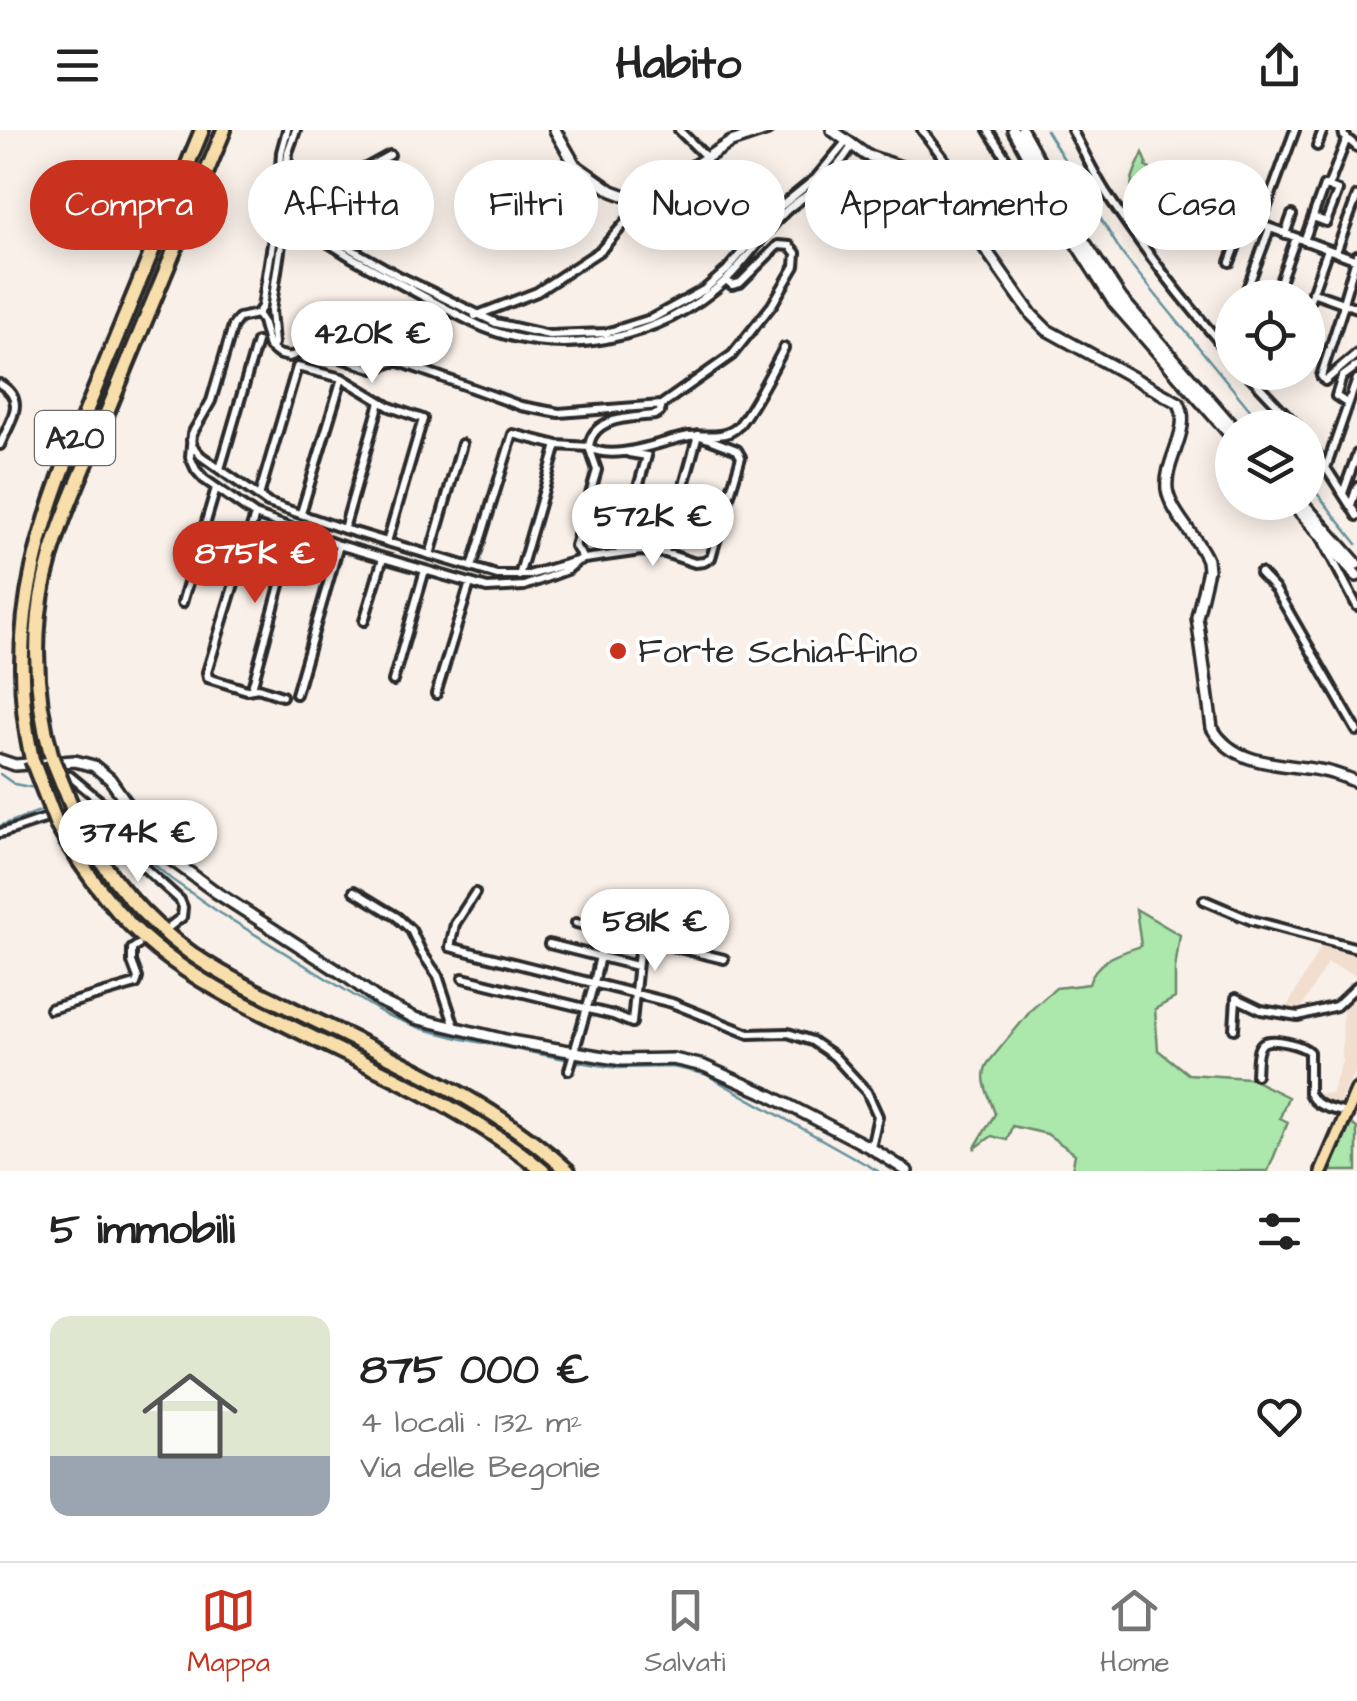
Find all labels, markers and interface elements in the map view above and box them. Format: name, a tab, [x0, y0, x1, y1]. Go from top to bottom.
text: Habito	[616, 34, 741, 96]
icon: menu	[50, 38, 105, 93]
icon: share	[1252, 38, 1307, 93]
chip: Compra	[30, 160, 228, 250]
chip: Affitta	[248, 160, 434, 250]
chip: Filtri	[454, 160, 598, 250]
chip: Nuovo	[618, 160, 785, 250]
chip: Appartamento	[805, 160, 1103, 250]
chip: Casa	[1123, 160, 1271, 250]
map controls	[1215, 280, 1325, 520]
button: locate	[1215, 280, 1325, 390]
pin: 420K €	[291, 301, 453, 386]
text: 420K €	[313, 311, 431, 356]
button: layers	[1215, 410, 1325, 520]
road number: A20	[35, 411, 115, 465]
pin: 572K €	[572, 484, 734, 569]
text: 572K €	[594, 494, 712, 539]
pin: 875K €	[174, 521, 336, 606]
text: 875K €	[195, 531, 315, 576]
place label: Forte Schiaffino	[638, 627, 918, 676]
marker: Forte Schiaffino	[607, 640, 629, 662]
pin: 374K €	[57, 800, 219, 885]
text: 374K €	[80, 810, 196, 855]
pin: 581K €	[574, 889, 736, 974]
text: 581K €	[602, 899, 708, 944]
text: 5 immobili	[50, 1202, 235, 1260]
icon: filters	[1252, 1204, 1307, 1259]
text: 875 000 €	[360, 1342, 589, 1400]
icon: home	[130, 1356, 250, 1476]
icon: heart	[1252, 1389, 1307, 1444]
text: 4 locali · 132 m²	[360, 1400, 583, 1445]
text: Via delle Begonie	[360, 1445, 601, 1490]
tab: Mappa	[187, 1583, 270, 1682]
tab: Salvati	[645, 1583, 726, 1682]
tab: Home	[1100, 1583, 1170, 1682]

